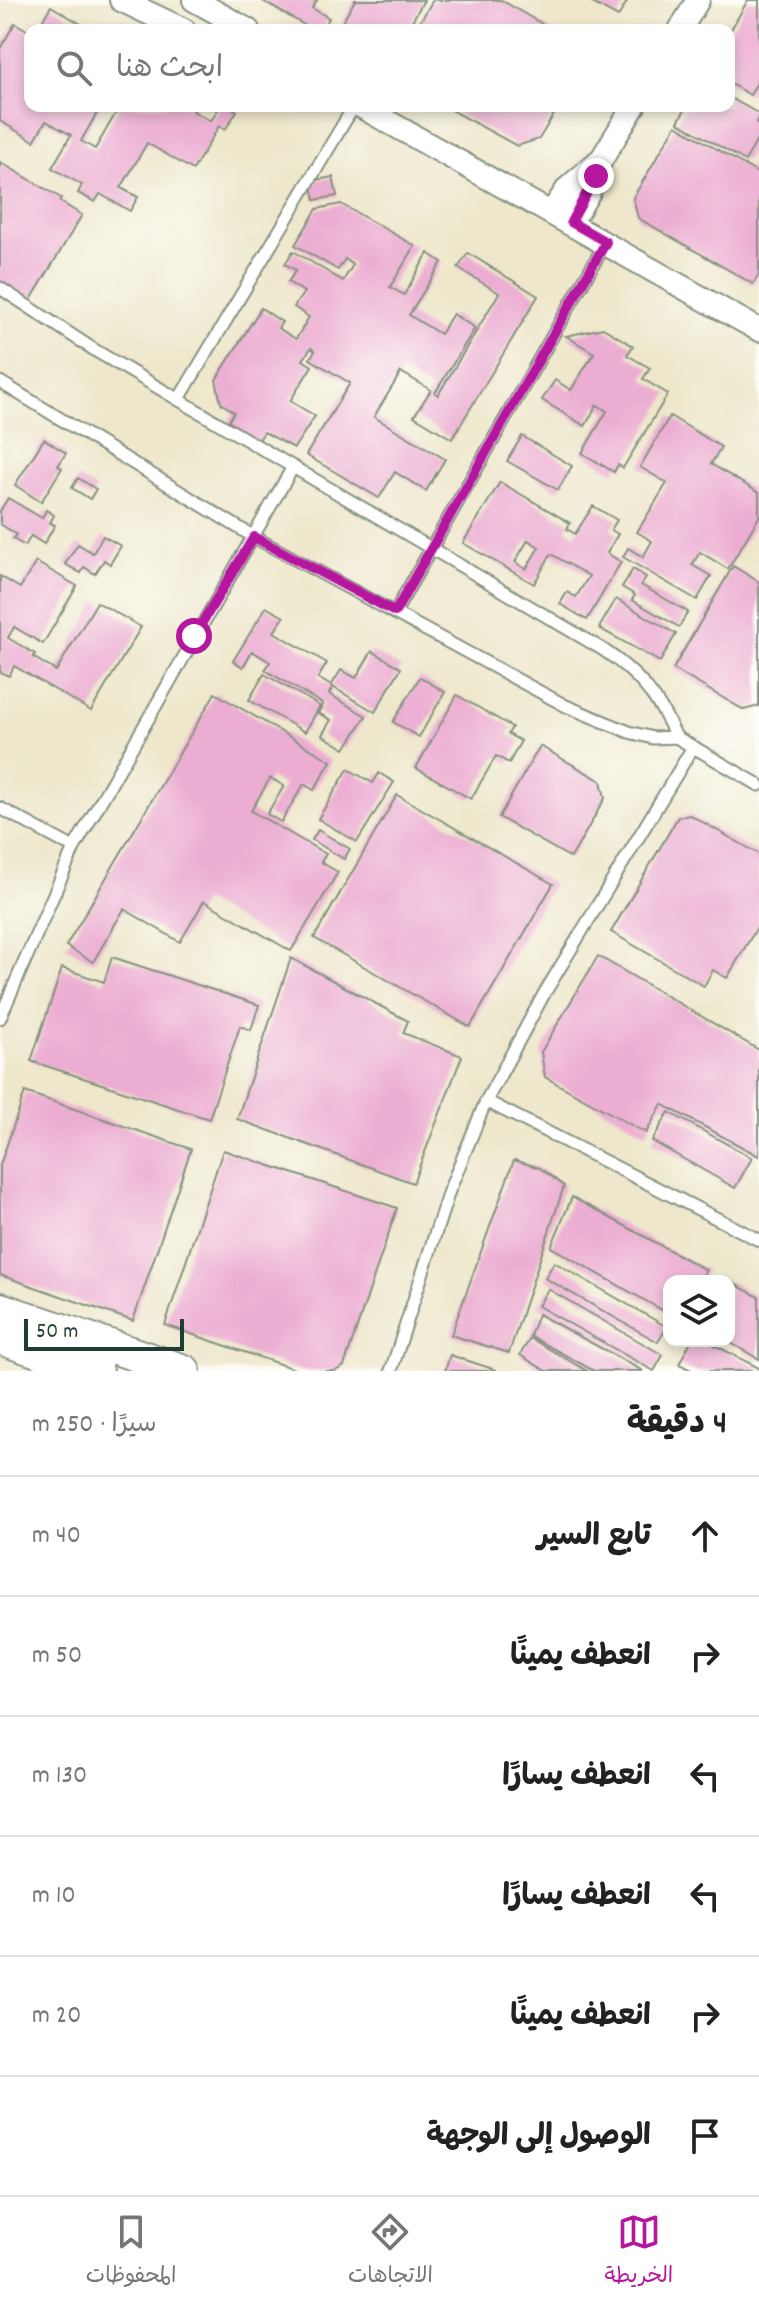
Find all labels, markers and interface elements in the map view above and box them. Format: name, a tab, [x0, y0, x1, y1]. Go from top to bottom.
search box	[24, 24, 735, 112]
icon: search	[52, 46, 96, 90]
text: ابحث هنا	[116, 49, 223, 92]
route end	[578, 158, 614, 194]
route start	[176, 618, 212, 654]
map controls	[663, 1275, 735, 1347]
button: layers	[663, 1275, 735, 1347]
scale bar	[24, 1315, 184, 1351]
text: 50 m	[36, 1317, 78, 1348]
text: 4 دقيقة	[627, 1401, 727, 1450]
text: سيرًا · 250 m	[32, 1407, 157, 1444]
icon: ahead	[683, 1514, 727, 1558]
text: تابع السير	[537, 1517, 651, 1560]
text: 40 m	[32, 1518, 81, 1555]
icon: right	[683, 1634, 727, 1678]
text: انعطف يمينًا	[510, 1637, 651, 1680]
text: 50 m	[32, 1638, 82, 1675]
icon: left	[683, 1754, 727, 1798]
text: انعطف يسارًا	[502, 1757, 651, 1800]
text: 130 m	[32, 1758, 87, 1795]
icon: left	[683, 1874, 727, 1918]
text: انعطف يسارًا	[502, 1877, 651, 1920]
text: 10 m	[32, 1878, 76, 1915]
icon: right	[683, 1994, 727, 2038]
text: انعطف يمينًا	[510, 1997, 651, 2040]
text: 20 m	[32, 1998, 81, 2035]
icon: arrive	[683, 2114, 727, 2158]
text: الوصول إلى الوجهة	[426, 2117, 651, 2160]
tab: المحفوظات	[86, 2210, 176, 2294]
tab: الاتجاهات	[348, 2210, 433, 2294]
tab: الخريطة	[605, 2210, 673, 2294]

